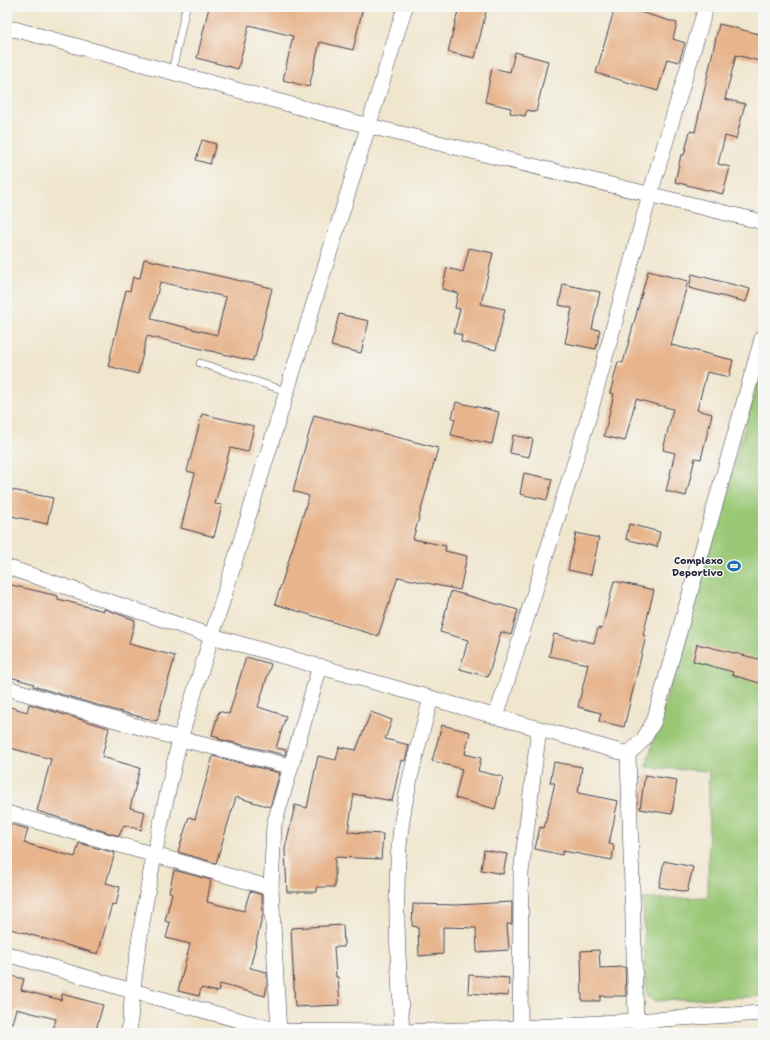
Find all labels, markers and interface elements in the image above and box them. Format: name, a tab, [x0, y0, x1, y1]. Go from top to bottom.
place label: Complexo Deportivo	[672, 554, 723, 579]
sports icon: Complexo Deportivo	[726, 558, 742, 574]

